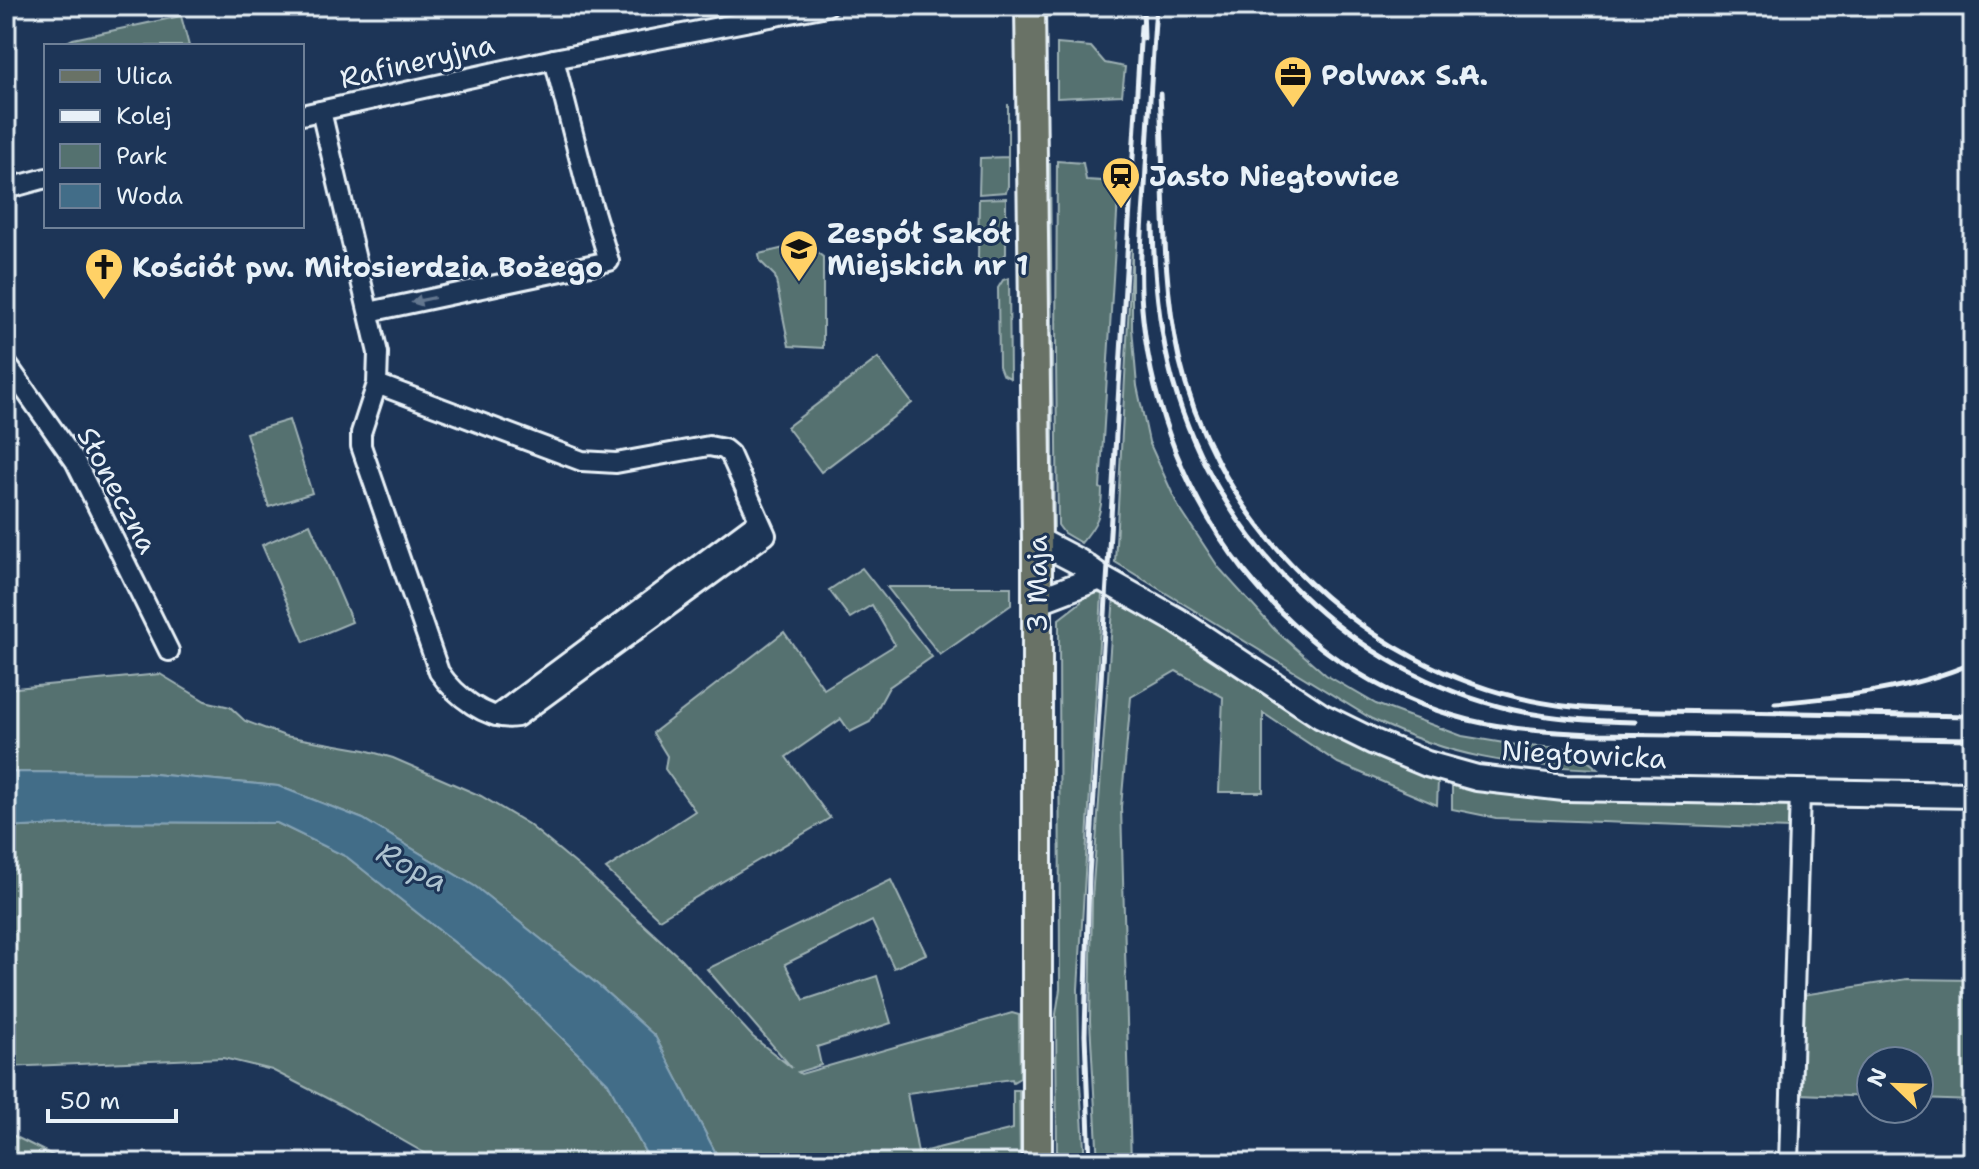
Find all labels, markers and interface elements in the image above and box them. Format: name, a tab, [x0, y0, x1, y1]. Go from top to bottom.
street label: Rafineryjna	[336, 25, 498, 97]
legend	[44, 44, 304, 228]
office icon: Polwax S.A.	[1272, 54, 1314, 109]
place label: Polwax S.A.	[1321, 56, 1488, 94]
text: Ulica	[116, 60, 172, 92]
text: Kolej	[116, 100, 172, 132]
text: Park	[116, 140, 168, 172]
station icon: Jasło Niegłowice	[1100, 155, 1142, 210]
place label: Jasło Niegłowice	[1149, 157, 1400, 195]
text: Woda	[116, 180, 183, 212]
place label: Zespół Szkół Miejskich nr 1	[827, 214, 1029, 284]
school or university icon: Zespół Szkół Miejskich nr 1	[778, 228, 820, 283]
church icon: Kościół pw. Miłosierdzia Bożego	[83, 246, 125, 301]
place label: Kościół pw. Miłosierdzia Bożego	[132, 248, 603, 286]
one-way arrow	[410, 294, 435, 307]
street label: Słoneczna	[69, 420, 167, 560]
street label: 3 Maja	[1018, 535, 1056, 633]
street label: Niegłowicka	[1500, 731, 1668, 777]
water label: Ropa	[370, 831, 455, 902]
north arrow	[1855, 1045, 1935, 1125]
text: N	[1860, 1064, 1894, 1091]
scale bar	[48, 1073, 176, 1123]
text: 50 m	[60, 1085, 120, 1117]

